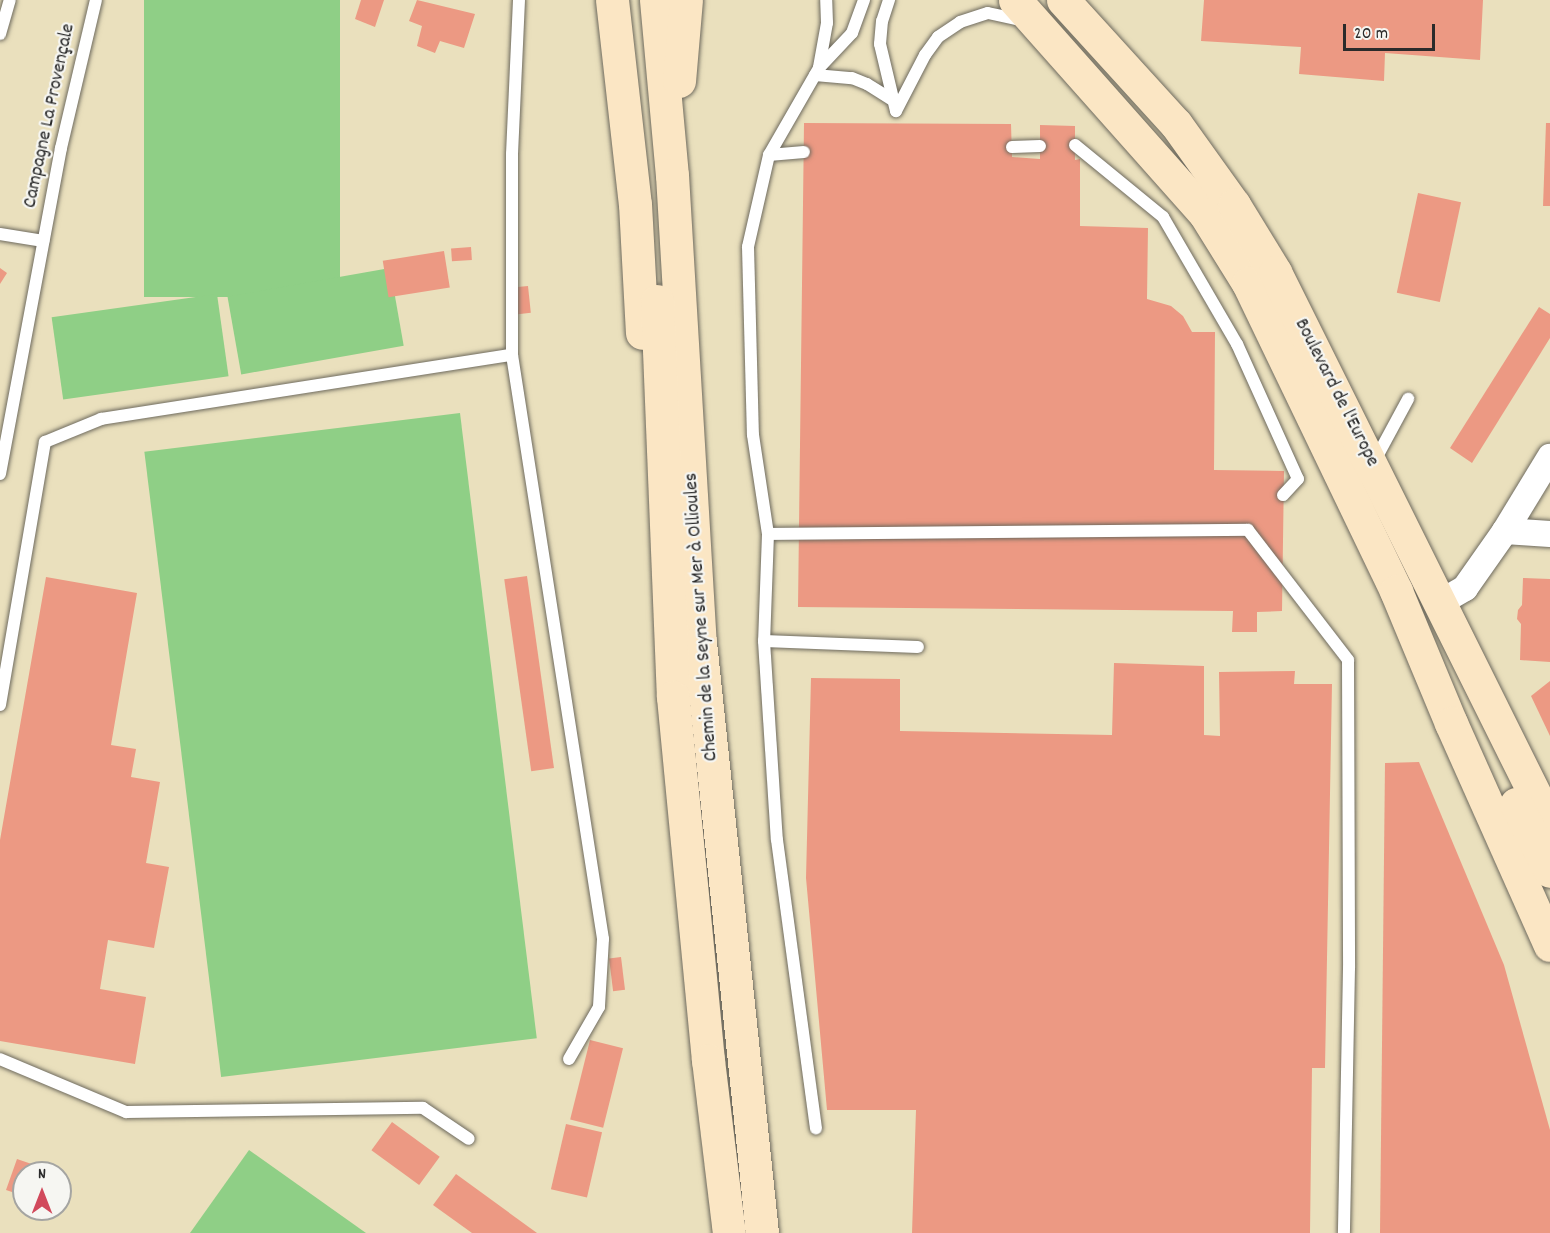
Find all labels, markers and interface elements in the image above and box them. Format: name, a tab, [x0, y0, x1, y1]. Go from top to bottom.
scale bar	[1346, 12, 1438, 50]
street label: Campagne La Provençale	[19, 22, 81, 210]
text: 20 m	[1354, 22, 1388, 47]
street label: Boulevard de l'Europe	[1288, 315, 1384, 471]
street label: Chemin de la Seyne sur Mer à Ollioules	[680, 472, 724, 762]
north arrow	[12, 1161, 72, 1221]
text: N	[38, 1163, 46, 1186]

